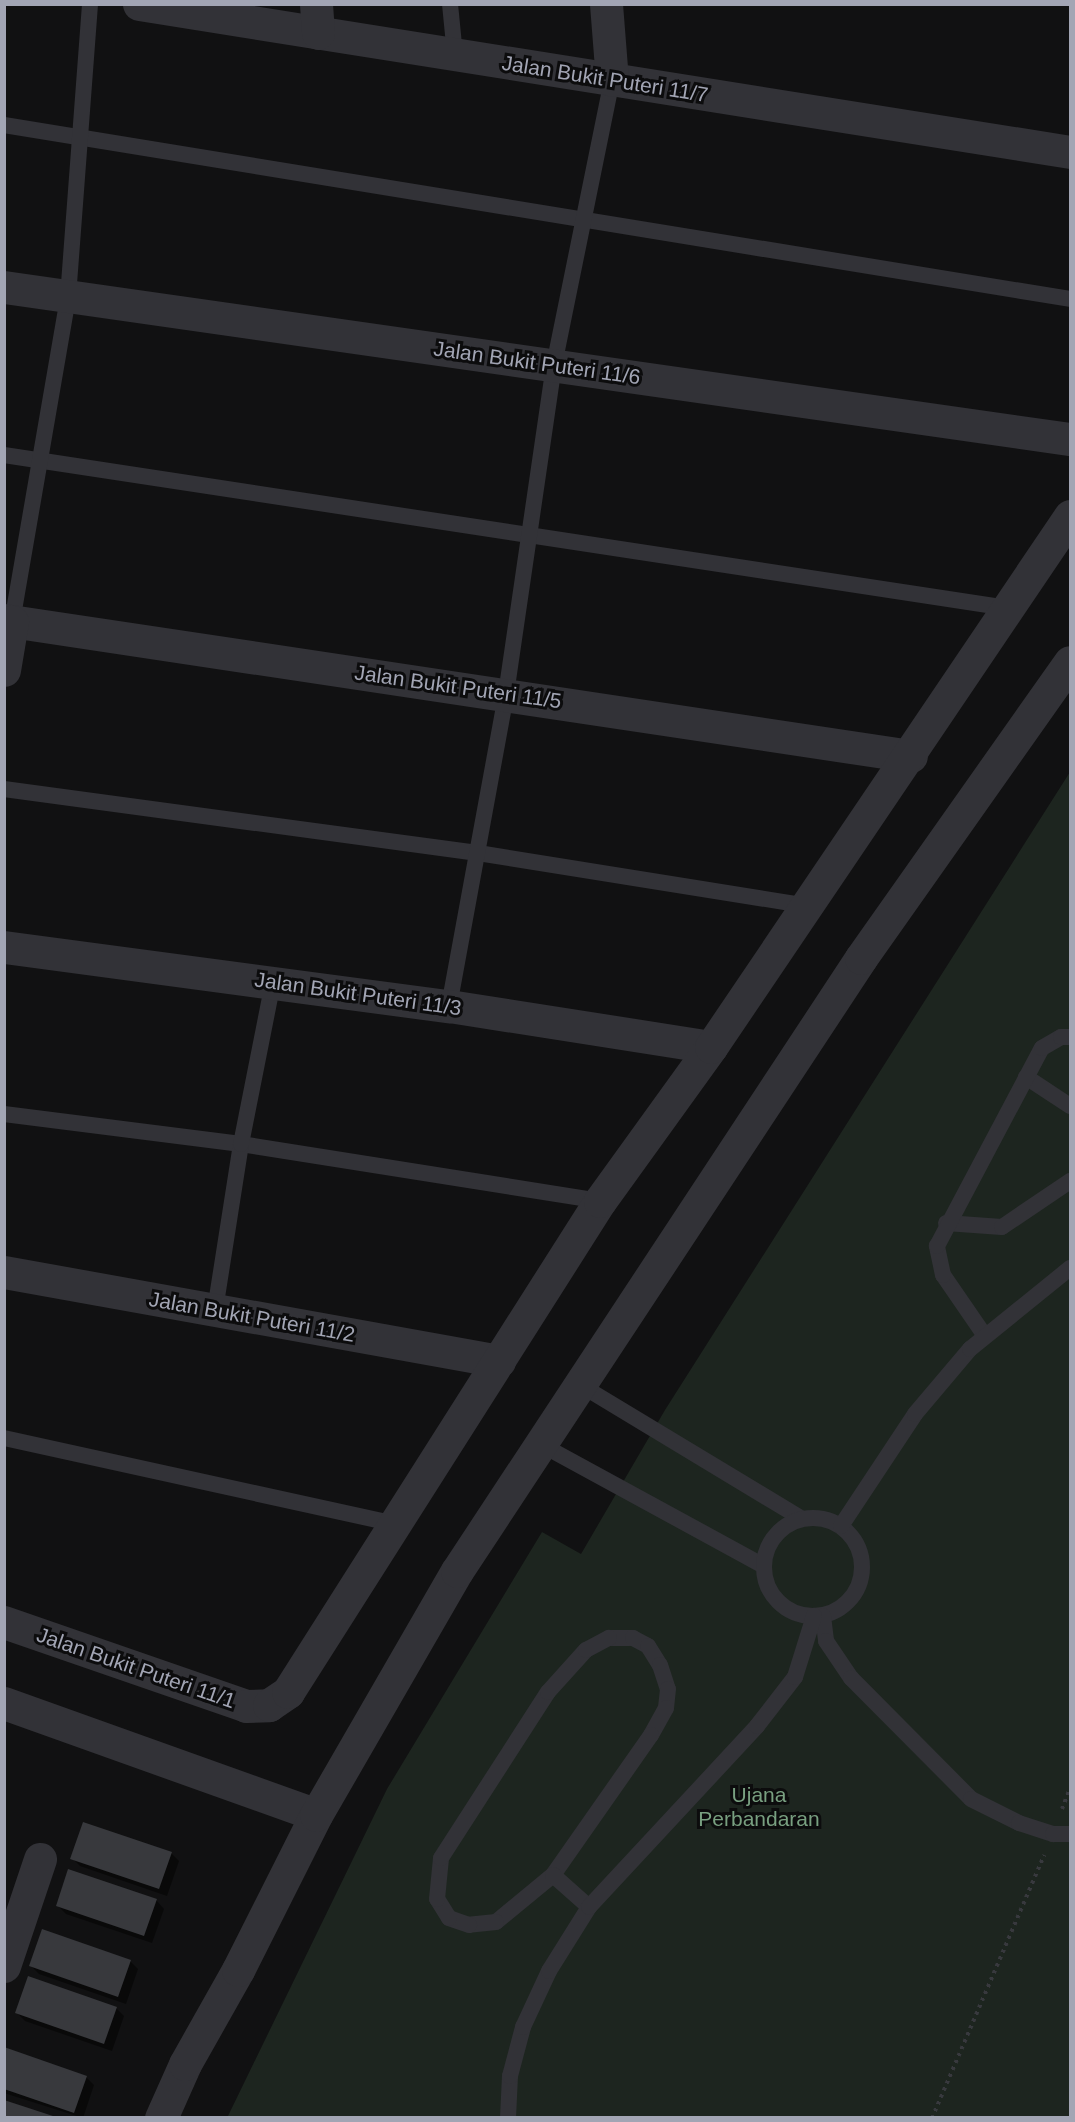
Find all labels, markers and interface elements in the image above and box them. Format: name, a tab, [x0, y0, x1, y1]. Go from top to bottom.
street label: Jalan Bukit Puteri 11/7	[500, 50, 710, 108]
street label: Jalan Bukit Puteri 11/6	[432, 336, 642, 390]
street label: Jalan Bukit Puteri 11/5	[353, 660, 563, 714]
street label: Jalan Bukit Puteri 11/3	[253, 967, 463, 1021]
street label: Jalan Bukit Puteri 11/2	[147, 1286, 357, 1348]
street label: Jalan Bukit Puteri 11/1	[33, 1622, 239, 1714]
park label: Ujana Perbandaran	[698, 1782, 820, 1832]

